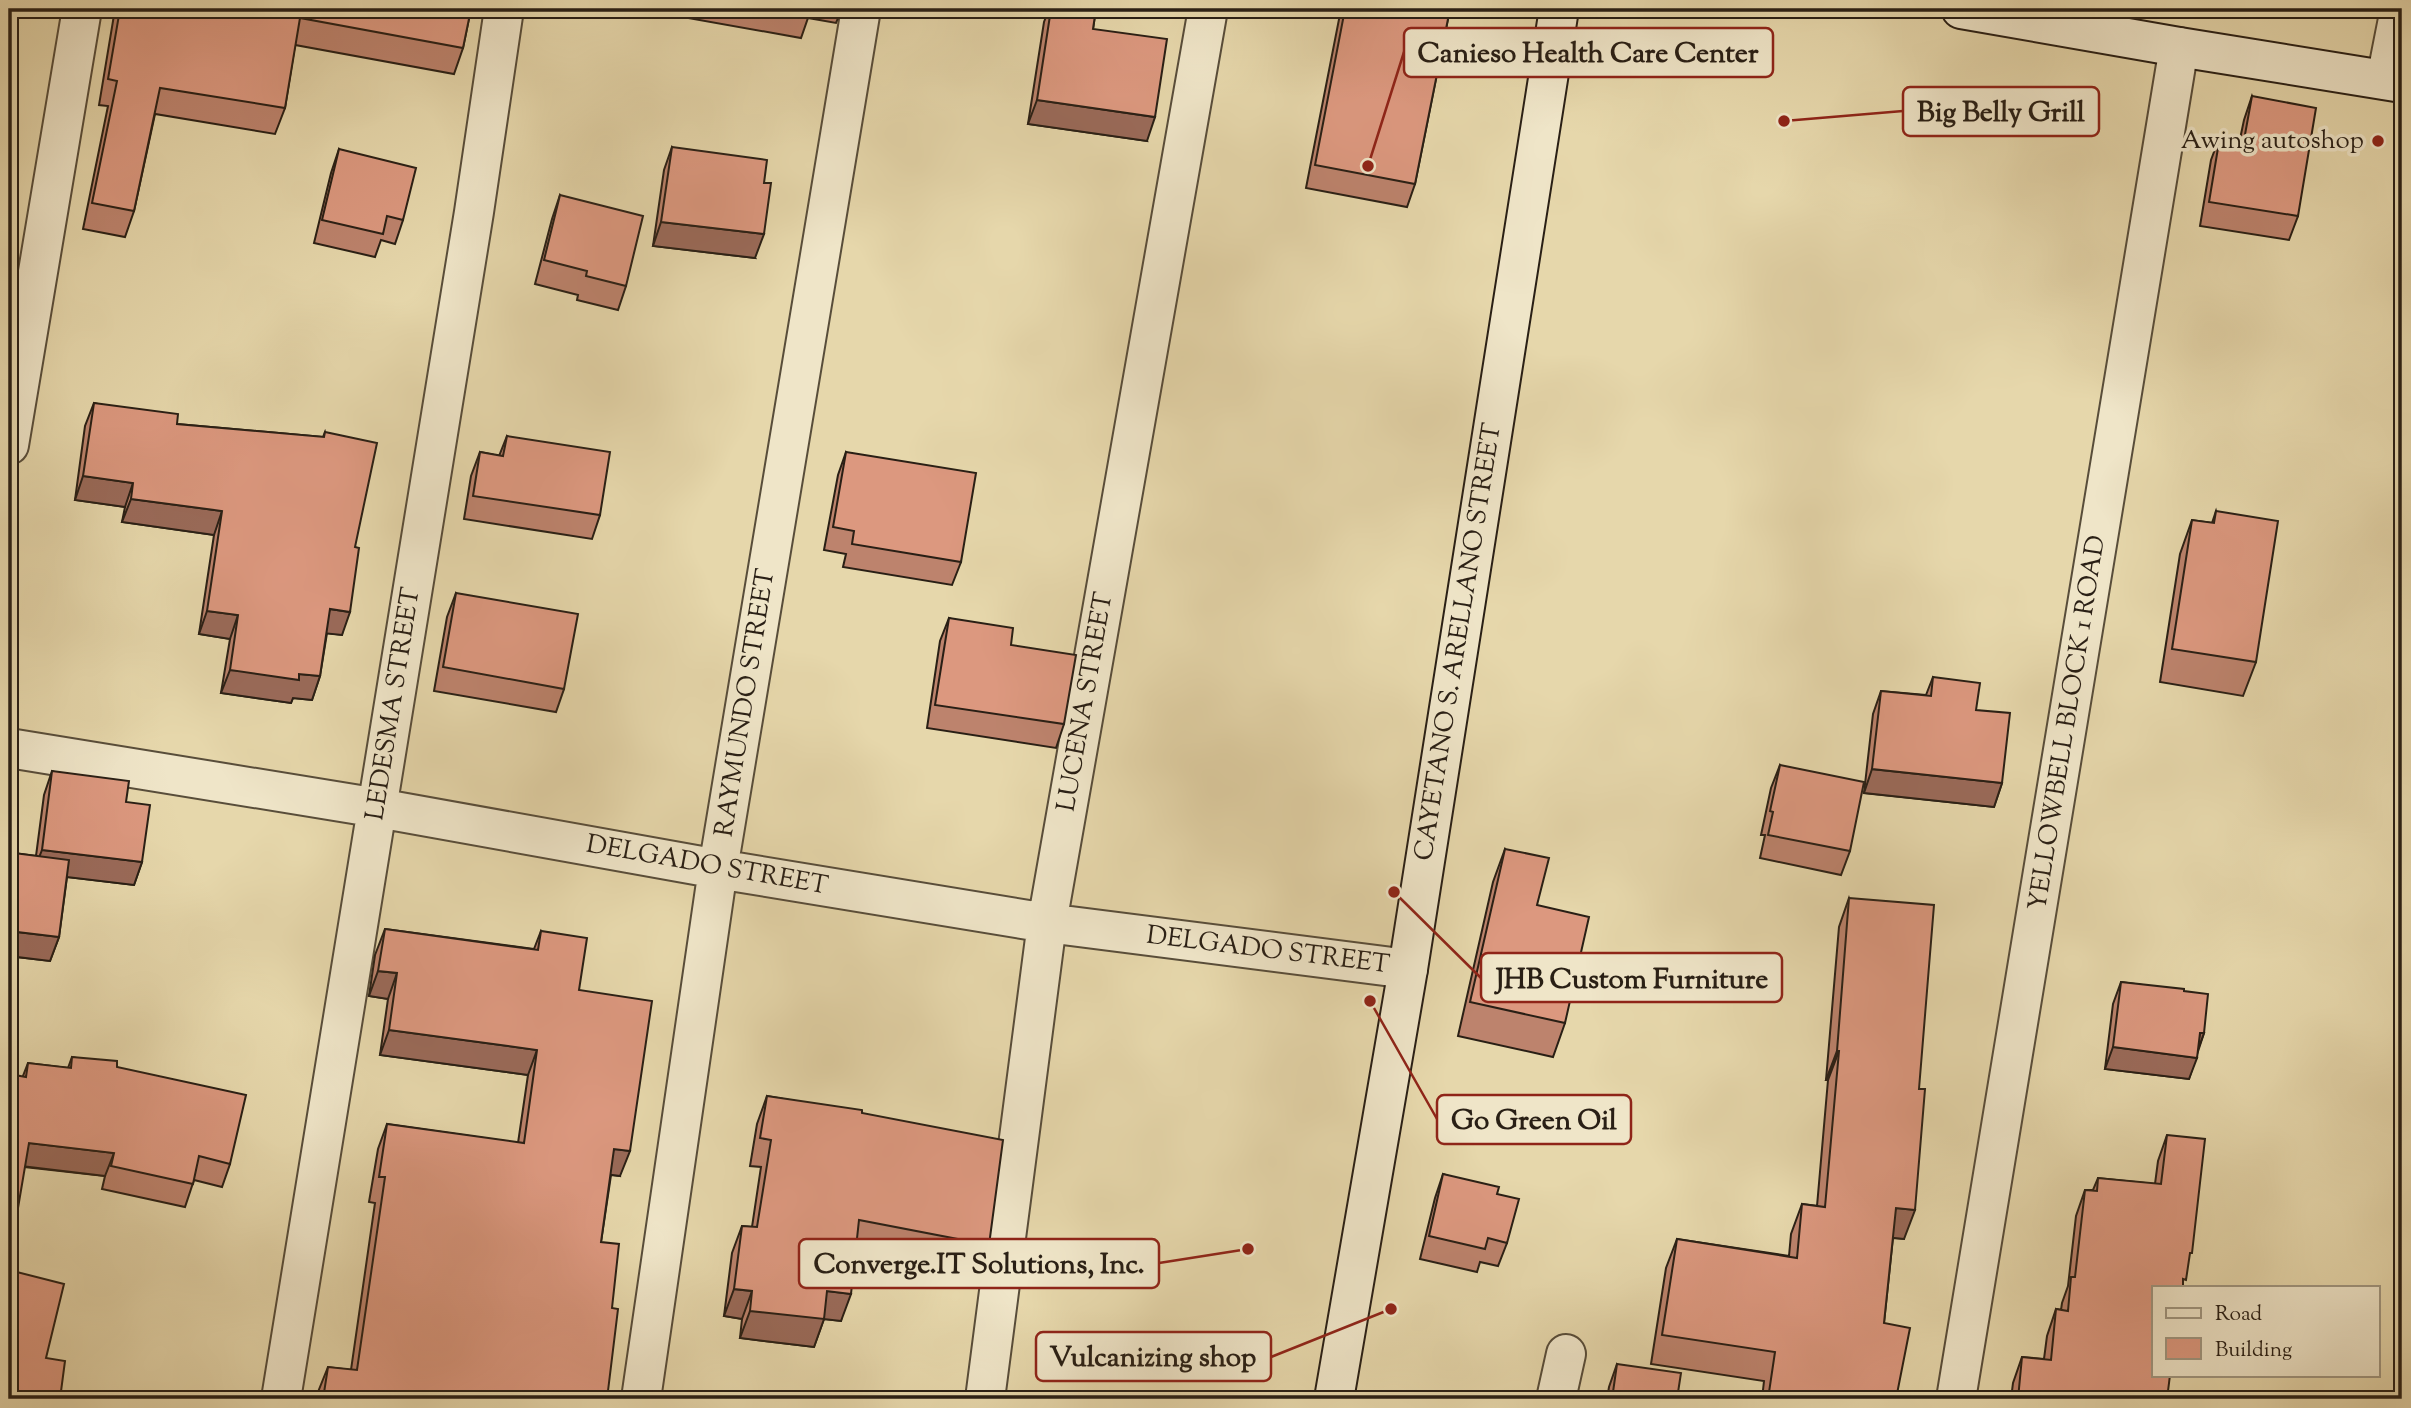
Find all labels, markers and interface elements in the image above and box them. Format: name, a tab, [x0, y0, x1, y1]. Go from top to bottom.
callout: Canieso Health Care Center	[1404, 28, 1773, 77]
text: Canieso Health Care Center	[1418, 35, 1759, 75]
callout: Big Belly Grill	[1903, 87, 2099, 136]
text: Big Belly Grill	[1917, 94, 2085, 134]
place label: Awing autoshop	[2181, 123, 2364, 160]
marker: Awing autoshop	[2370, 133, 2386, 149]
street label: CAYETANO S. ARELLANO STREET	[1406, 421, 1512, 863]
street label: YELLOWBELL BLOCK 1 ROAD	[2020, 533, 2116, 913]
street label: RAYMUNDO STREET	[707, 566, 785, 840]
street label: LEDESMA STREET	[357, 585, 431, 823]
street label: LUCENA STREET	[1049, 589, 1123, 815]
street label: DELGADO STREET	[583, 827, 831, 905]
street label: DELGADO STREET	[1144, 918, 1392, 984]
callout: JHB Custom Furniture	[1481, 953, 1782, 1002]
text: JHB Custom Furniture	[1494, 961, 1768, 1001]
callout: Go Green Oil	[1437, 1095, 1631, 1144]
text: Go Green Oil	[1451, 1102, 1617, 1142]
callout: Converge.IT Solutions, Inc.	[799, 1239, 1159, 1288]
text: Converge.IT Solutions, Inc.	[813, 1246, 1145, 1286]
legend	[2152, 1286, 2380, 1376]
text: Road	[2215, 1300, 2262, 1330]
callout: Vulcanizing shop	[1036, 1332, 1271, 1381]
text: Building	[2215, 1336, 2292, 1366]
text: Vulcanizing shop	[1050, 1339, 1256, 1379]

